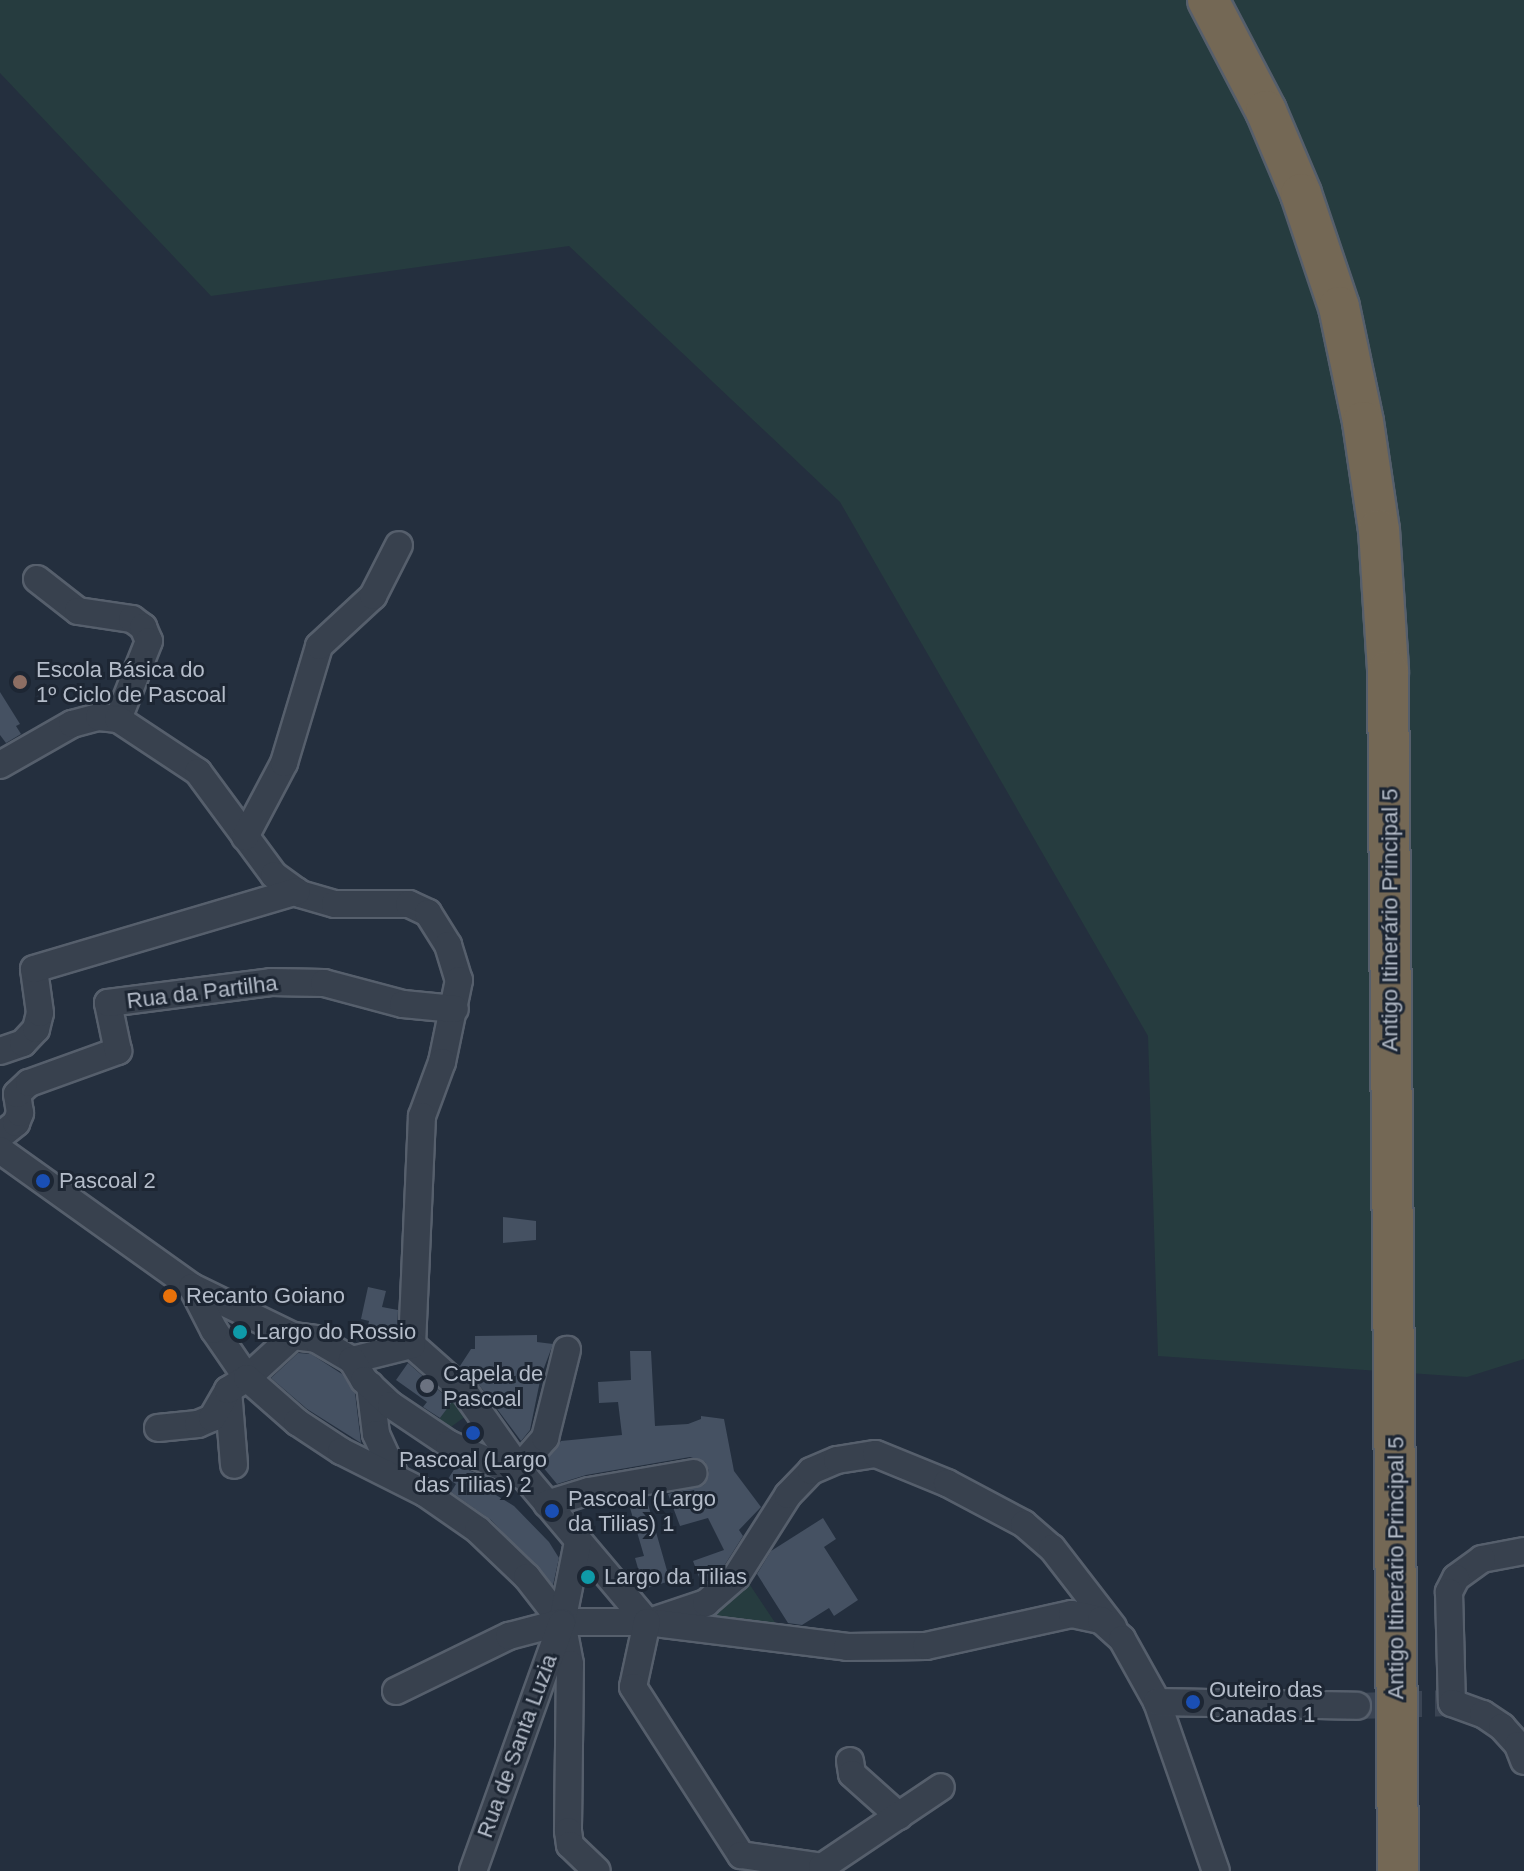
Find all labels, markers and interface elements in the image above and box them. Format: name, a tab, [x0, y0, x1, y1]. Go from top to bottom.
place label: Escola Básica do 1º Ciclo de Pascoal	[36, 656, 226, 708]
marker: Escola Básica do 1º Ciclo de Pascoal	[11, 673, 29, 691]
street label: Antigo Itinerário Principal 5	[1377, 789, 1403, 1051]
street label: Rua da Partilha	[125, 970, 279, 1014]
place label: Pascoal 2	[59, 1168, 156, 1194]
marker: Pascoal 2	[34, 1172, 52, 1190]
place label: Recanto Goiano	[186, 1283, 345, 1309]
marker: Recanto Goiano	[161, 1287, 179, 1305]
place label: Largo do Rossio	[256, 1319, 416, 1345]
marker: Largo do Rossio	[231, 1323, 249, 1341]
place label: Capela de Pascoal	[443, 1360, 543, 1412]
marker: Capela de Pascoal	[418, 1377, 436, 1395]
marker: Pascoal (Largo das Tilias) 2	[464, 1424, 482, 1442]
street label: Antigo Itinerário Principal 5	[1383, 1437, 1409, 1699]
place label: Pascoal (Largo das Tilias) 2	[399, 1446, 547, 1498]
place label: Pascoal (Largo da Tilias) 1	[568, 1485, 716, 1536]
marker: Pascoal (Largo da Tilias) 1	[543, 1502, 561, 1520]
place label: Largo da Tilias	[604, 1564, 747, 1590]
marker: Largo da Tilias	[579, 1568, 597, 1586]
street label: Rua de Santa Luzia	[472, 1651, 562, 1841]
place label: Outeiro das Canadas 1	[1209, 1676, 1323, 1728]
marker: Outeiro das Canadas 1	[1184, 1693, 1202, 1711]

